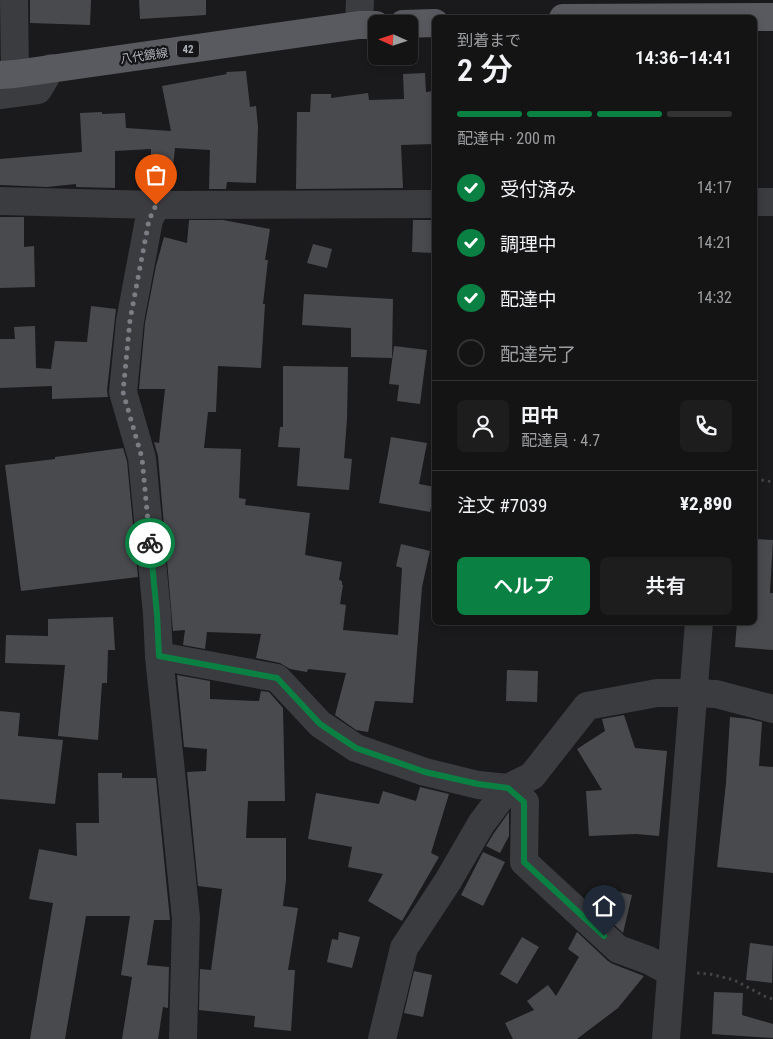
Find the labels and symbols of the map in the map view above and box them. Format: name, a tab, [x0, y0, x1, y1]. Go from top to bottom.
north arrow	[368, 15, 418, 65]
road number: 42	[177, 41, 199, 58]
street label: 八代鏡線	[119, 46, 169, 66]
pin	[135, 154, 177, 205]
courier	[125, 518, 175, 568]
pin	[583, 885, 625, 936]

